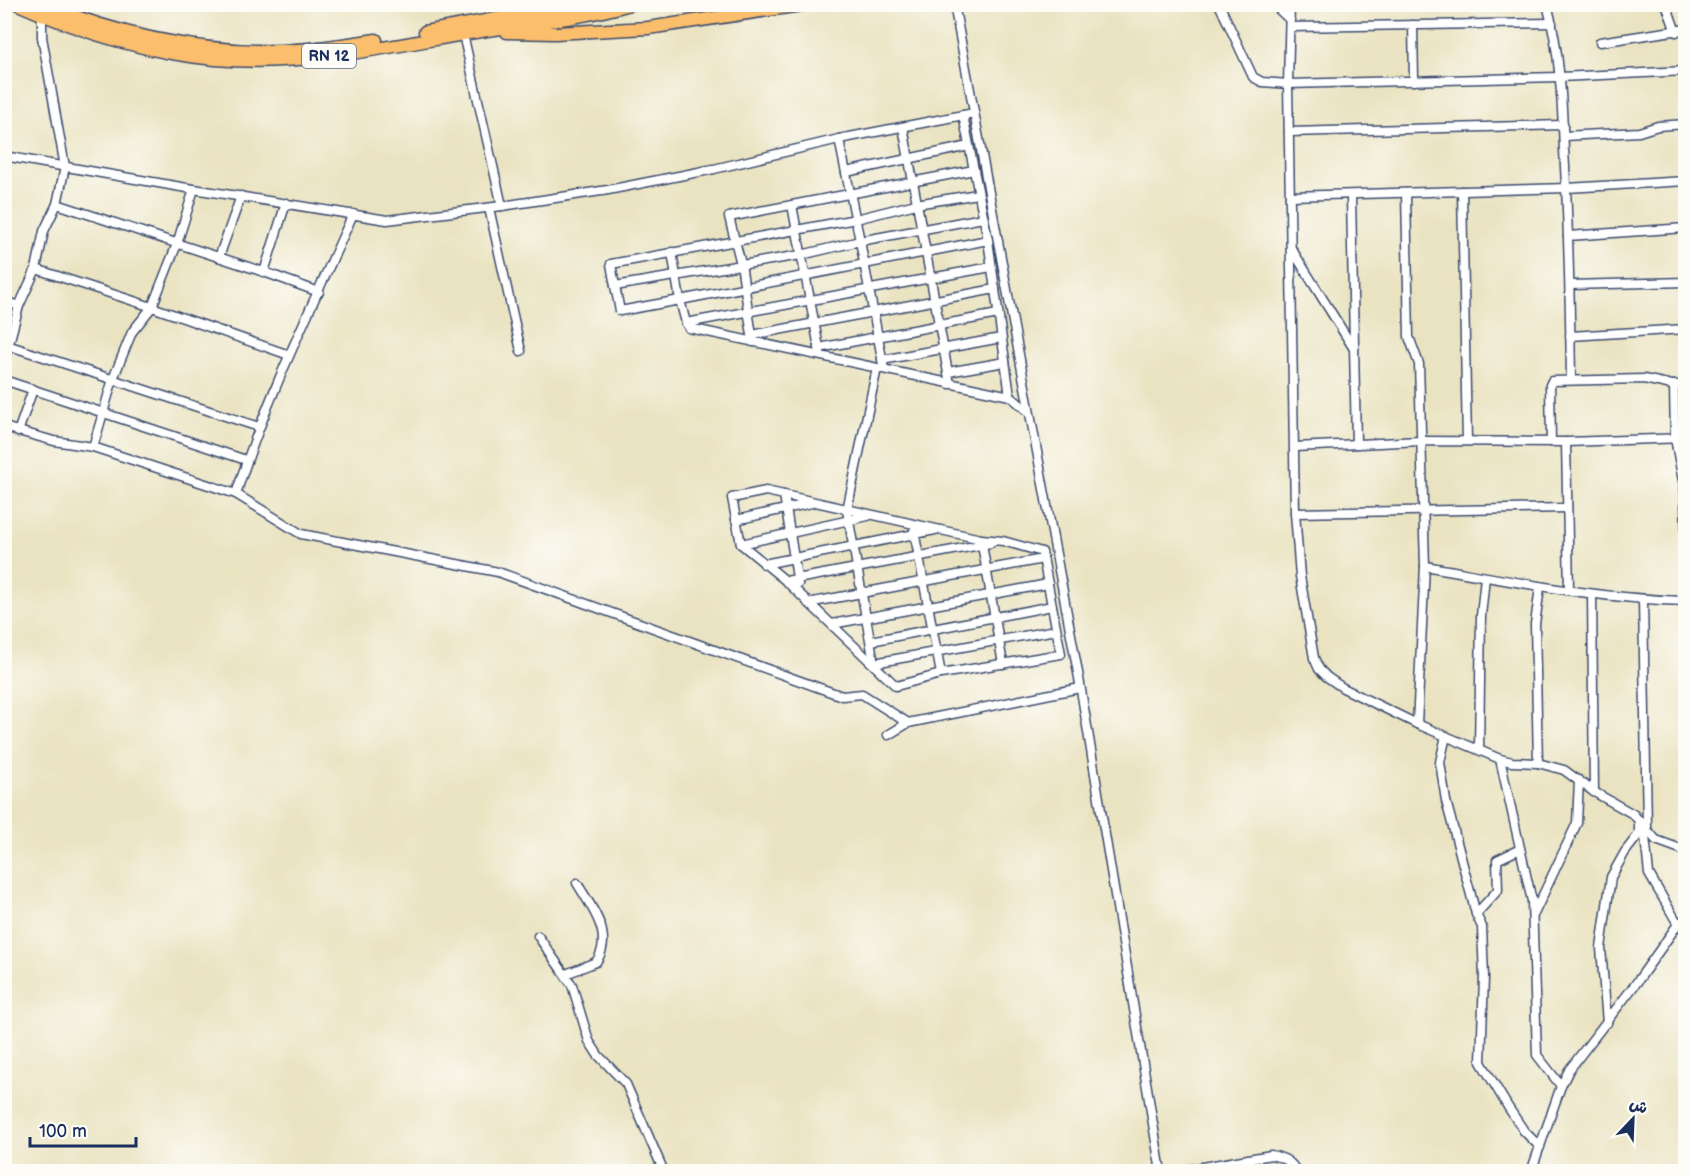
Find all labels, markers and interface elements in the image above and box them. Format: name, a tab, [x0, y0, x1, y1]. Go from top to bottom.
road number: RN 12	[302, 44, 356, 68]
north arrow	[1603, 1089, 1663, 1149]
text: ش	[1626, 1094, 1650, 1119]
scale bar	[30, 1110, 136, 1148]
text: 100 m	[39, 1121, 87, 1142]

